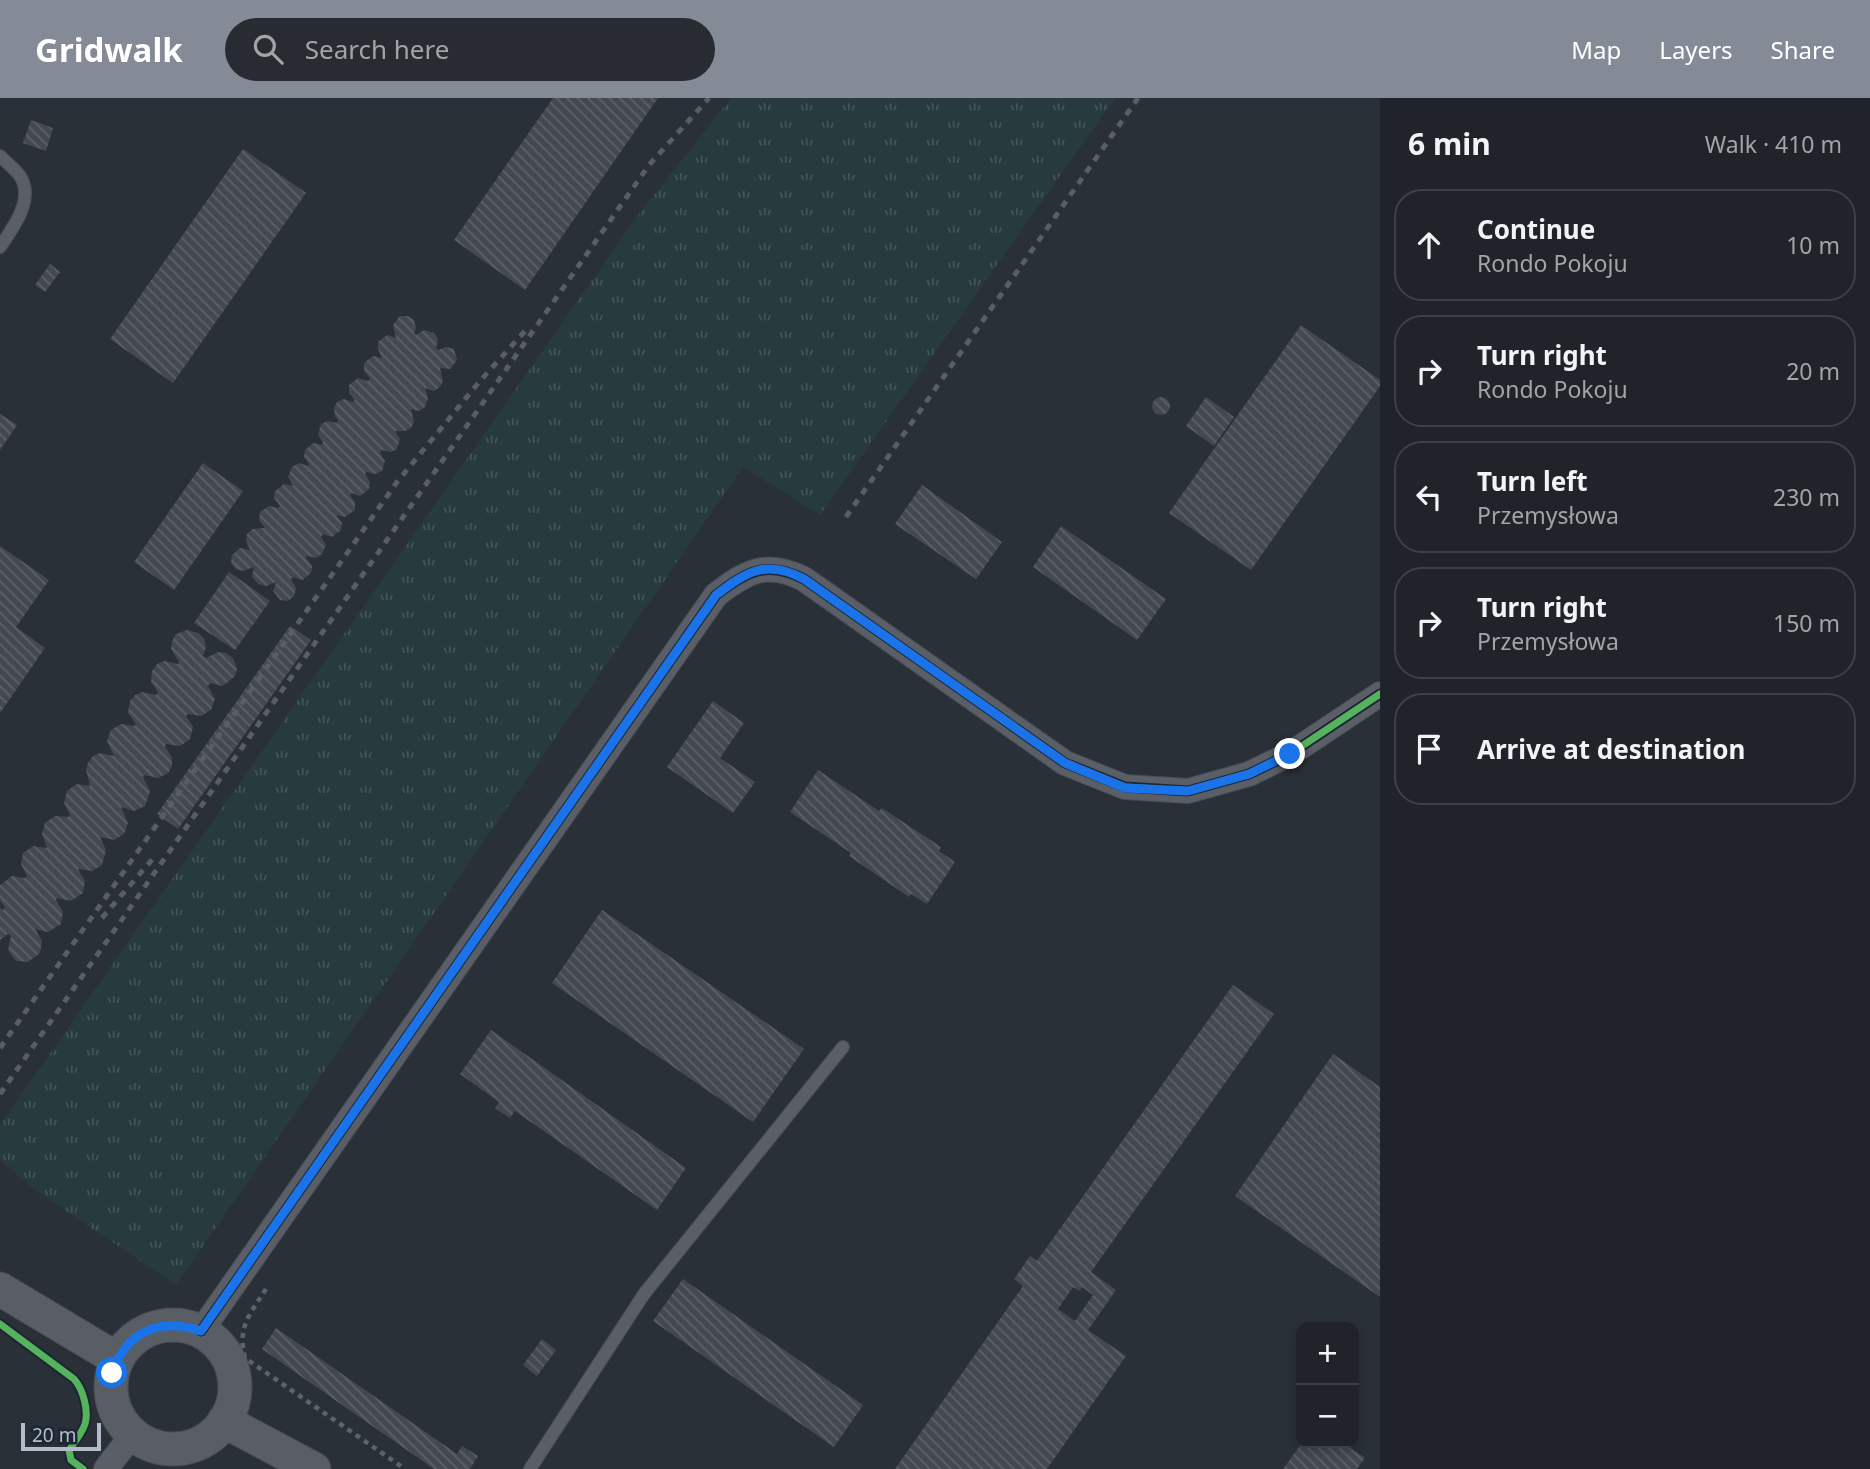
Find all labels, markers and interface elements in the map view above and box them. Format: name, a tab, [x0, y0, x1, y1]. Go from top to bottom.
search box	[225, 18, 715, 81]
text: Gridwalk	[35, 27, 183, 72]
icon: search	[249, 30, 287, 68]
text: Search here	[305, 31, 449, 67]
text: Map	[1571, 33, 1621, 66]
text: Layers	[1659, 33, 1733, 66]
text: Share	[1771, 33, 1835, 66]
text: 6 min	[1408, 123, 1491, 164]
text: Walk · 410 m	[1705, 128, 1842, 160]
text: Continue	[1477, 211, 1595, 247]
icon: ahead	[1410, 226, 1448, 264]
text: 10 m	[1786, 229, 1840, 261]
text: Rondo Pokoju	[1477, 247, 1628, 279]
text: Turn right	[1477, 337, 1607, 373]
icon: right	[1410, 352, 1448, 390]
text: 20 m	[1786, 355, 1840, 387]
text: Rondo Pokoju	[1477, 373, 1628, 405]
text: Turn left	[1477, 463, 1588, 499]
icon: left	[1410, 478, 1448, 516]
text: 230 m	[1773, 481, 1840, 513]
text: Przemysłowa	[1477, 499, 1619, 531]
text: Turn right	[1477, 589, 1607, 625]
icon: right	[1410, 604, 1448, 642]
text: 150 m	[1773, 607, 1840, 639]
text: Przemysłowa	[1477, 625, 1619, 657]
icon: arrive	[1410, 730, 1448, 768]
text: Arrive at destination	[1477, 731, 1746, 767]
route end	[1274, 738, 1305, 769]
map controls	[1296, 1322, 1359, 1448]
button: +	[1296, 1322, 1359, 1385]
route start	[96, 1357, 127, 1388]
button: −	[1296, 1385, 1359, 1448]
scale bar	[21, 1420, 102, 1452]
text: 20 m	[32, 1422, 76, 1448]

